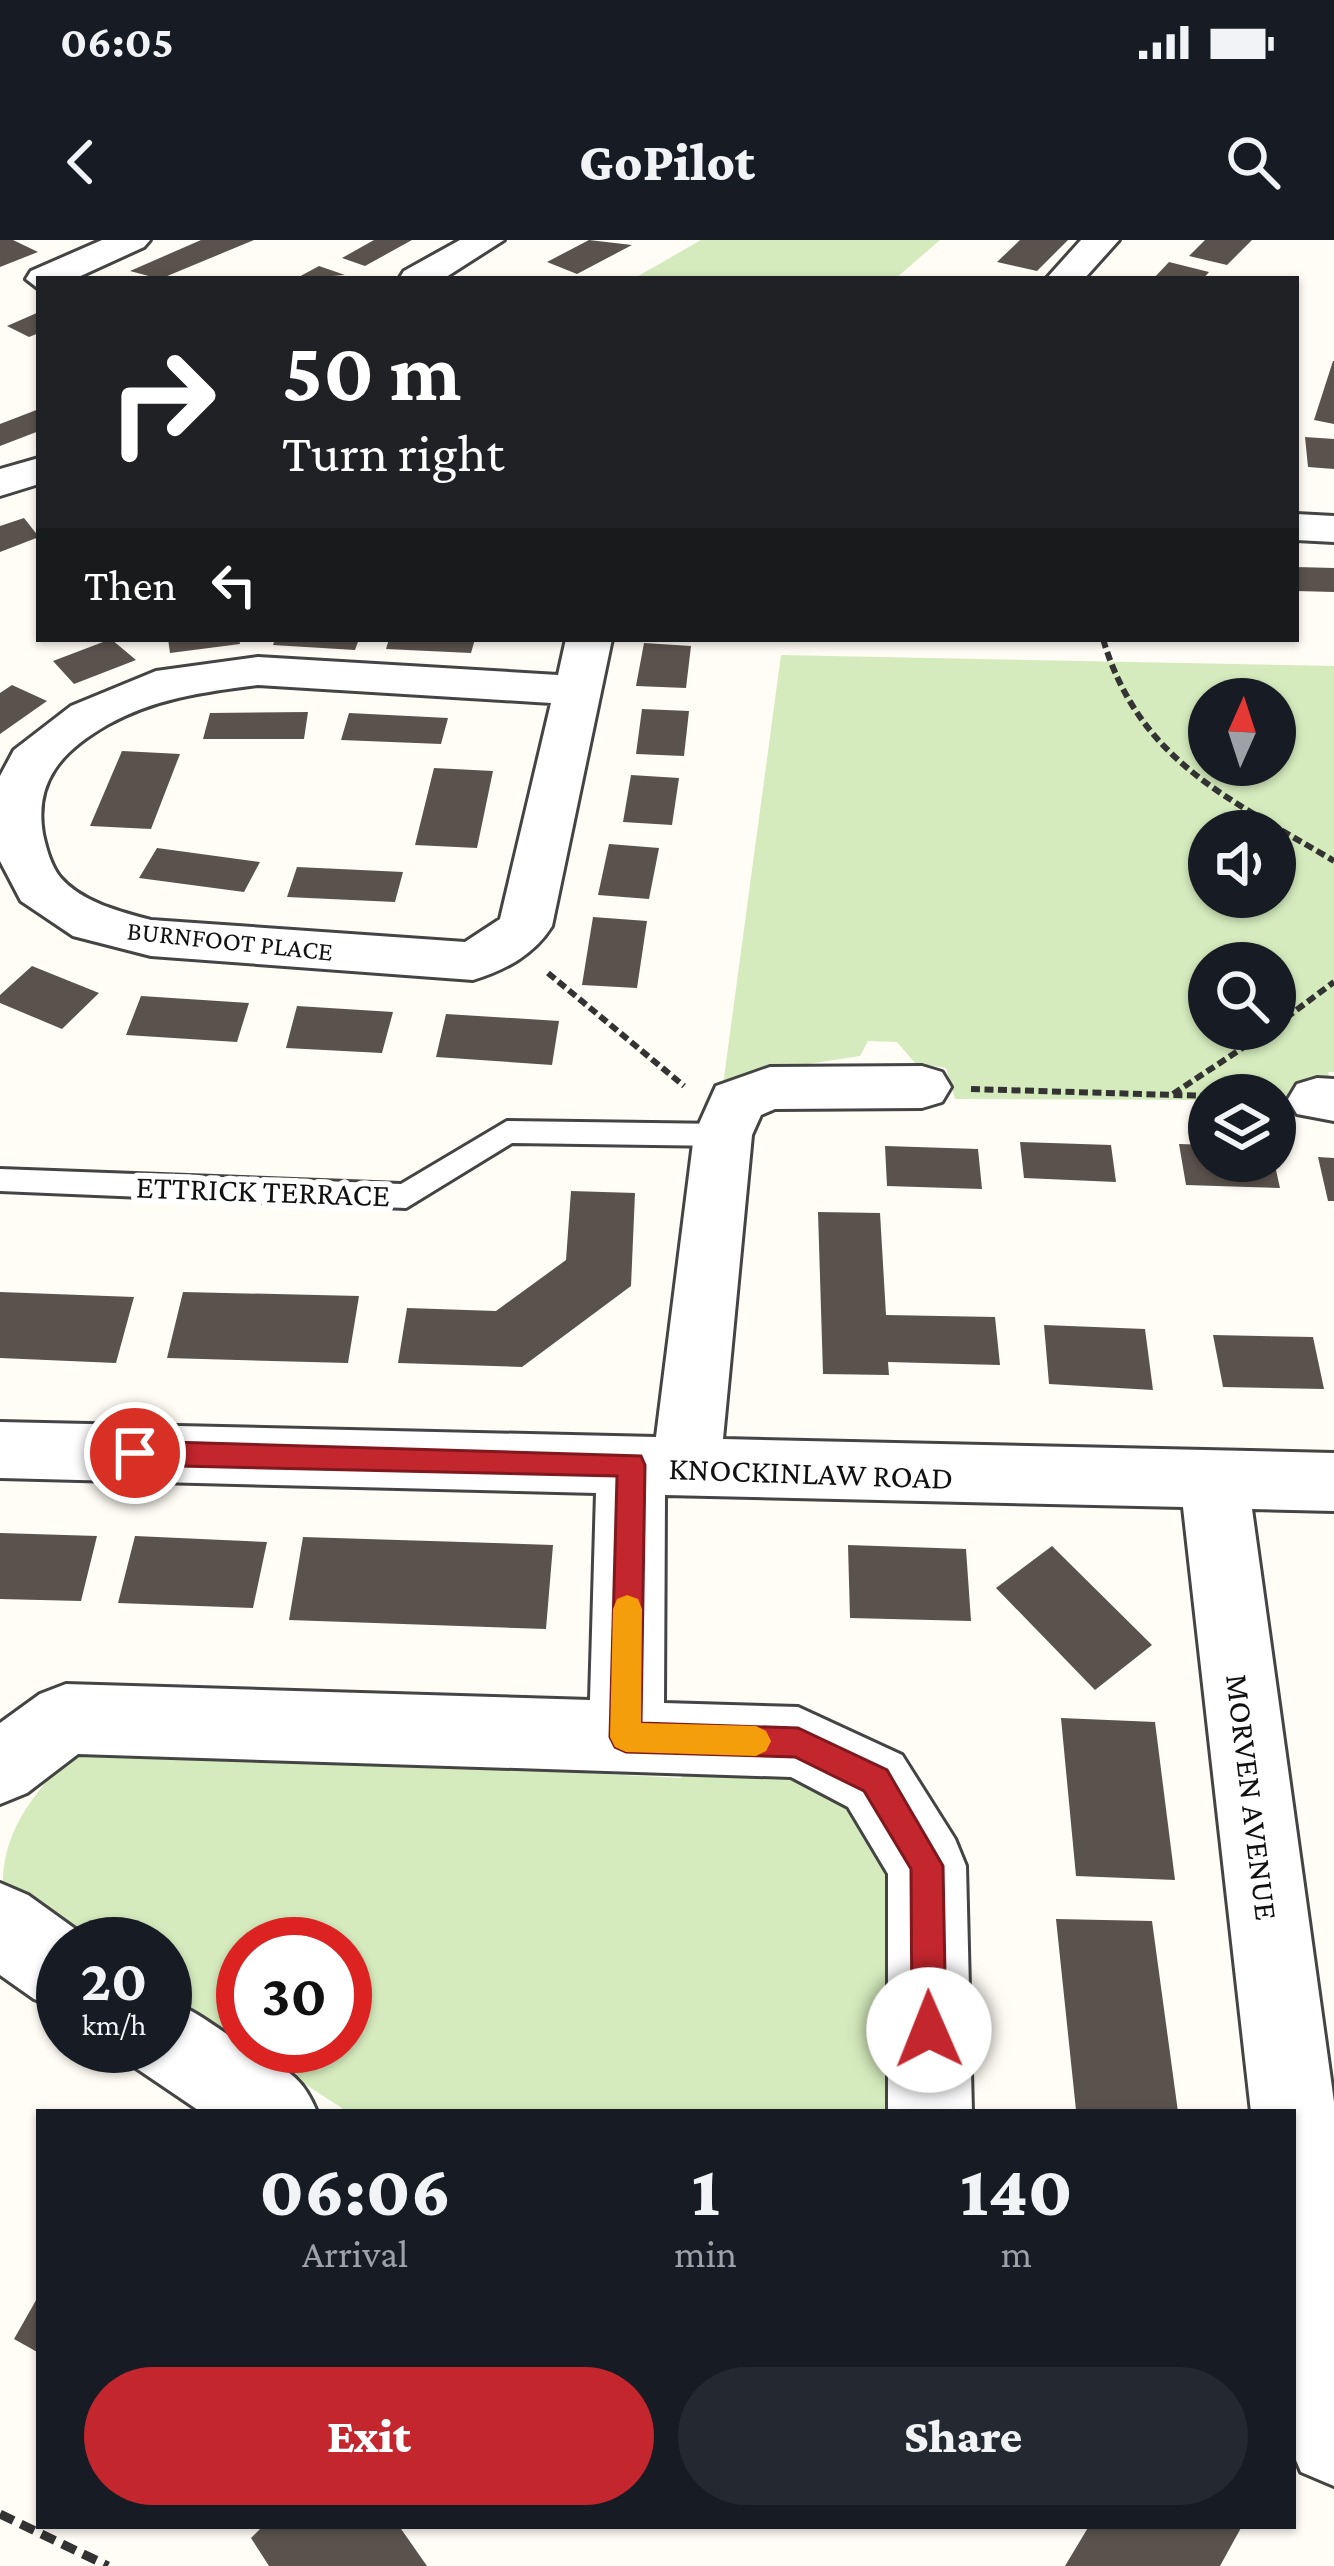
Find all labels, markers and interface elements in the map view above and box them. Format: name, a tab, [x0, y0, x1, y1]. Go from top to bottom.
text: 06:05	[60, 17, 174, 67]
icon: back	[48, 129, 114, 195]
icon: search	[1220, 129, 1286, 195]
text: GoPilot	[579, 132, 755, 192]
icon: right	[84, 324, 240, 480]
text: 50 m	[282, 325, 461, 418]
text: Turn right	[282, 423, 504, 483]
icon: left	[201, 552, 267, 618]
text: Then	[84, 560, 177, 610]
north arrow	[1188, 678, 1296, 786]
map controls	[1188, 678, 1296, 1182]
button: sound	[1188, 810, 1296, 918]
street label: BURNFOOT PLACE	[126, 915, 334, 967]
button: search	[1188, 942, 1296, 1050]
button: layers	[1188, 1074, 1296, 1182]
street label: ETTRICK TERRACE	[135, 1168, 391, 1213]
pin	[84, 1402, 186, 1504]
icon: arrive	[102, 1420, 168, 1486]
street label: KNOCKINLAW ROAD	[668, 1449, 954, 1496]
street label: MORVEN AVENUE	[1219, 1672, 1286, 1922]
speed limit sign: 30	[216, 1917, 372, 2073]
text: 20	[80, 1946, 148, 2013]
position arrow	[866, 1967, 992, 2093]
text: km/h	[82, 2008, 146, 2041]
text: 06:06	[259, 2150, 451, 2230]
text: 1	[692, 2150, 720, 2230]
text: 140	[960, 2150, 1073, 2230]
text: Arrival	[302, 2232, 408, 2275]
text: min	[674, 2232, 737, 2275]
text: m	[1001, 2232, 1032, 2275]
button: Exit	[84, 2367, 654, 2505]
button: Share	[678, 2367, 1248, 2505]

